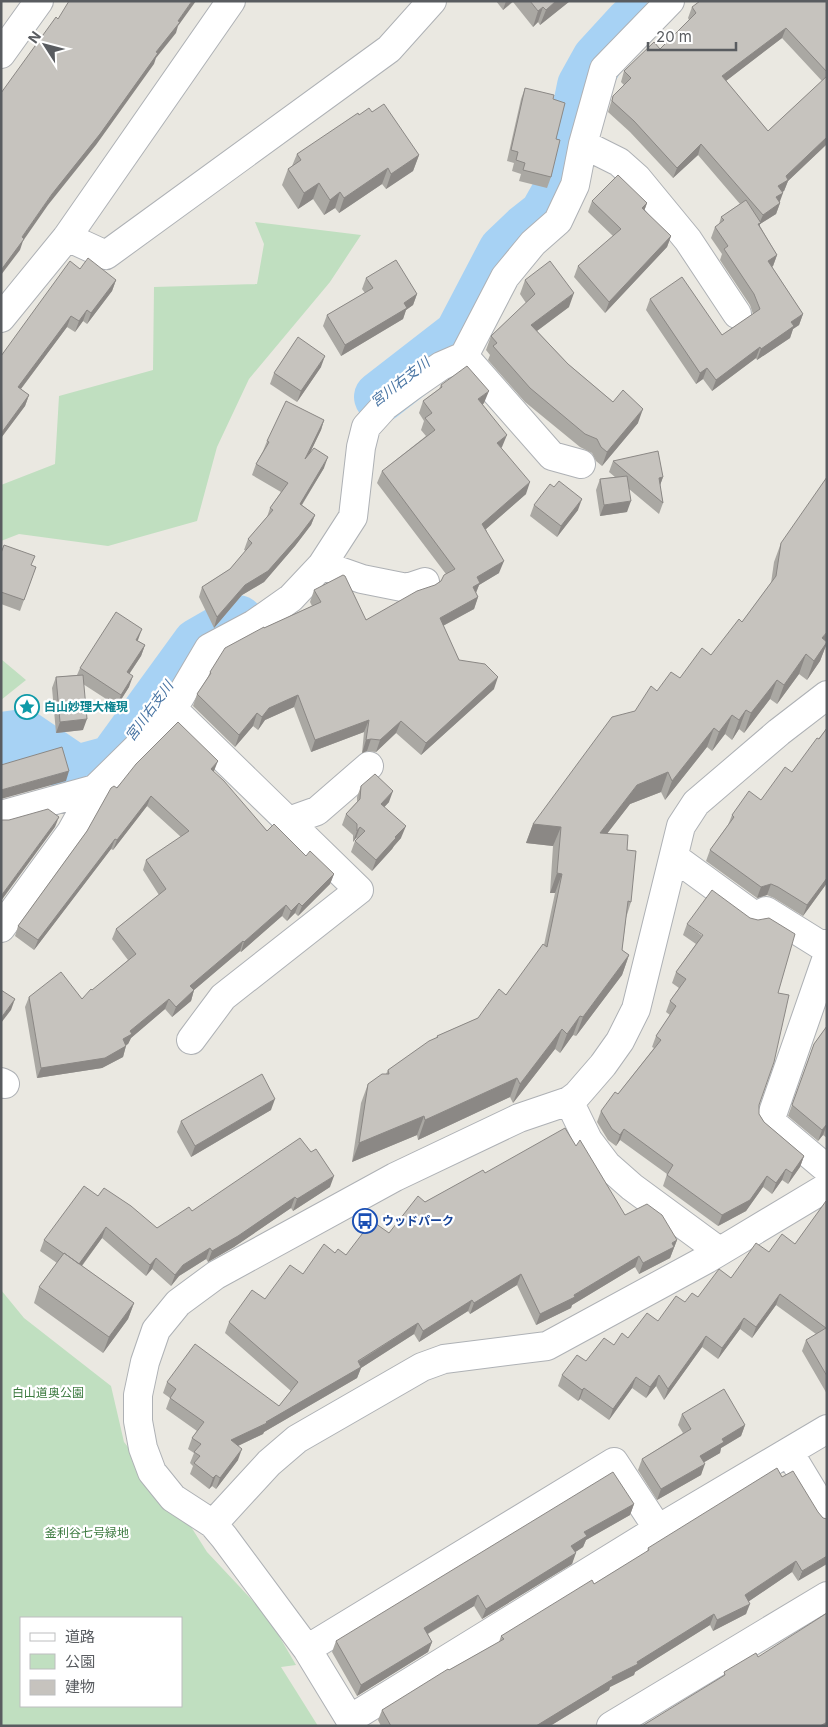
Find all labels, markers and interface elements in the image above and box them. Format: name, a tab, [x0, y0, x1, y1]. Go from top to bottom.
north arrow	[20, 20, 70, 70]
scale bar	[648, 20, 736, 52]
text: 20 m	[656, 27, 692, 46]
text: N	[24, 28, 44, 46]
water label: 宮川右支川	[367, 352, 434, 410]
water label: 宮川右支川	[121, 676, 177, 744]
place icon: 白山妙理大権現	[14, 694, 40, 720]
place label: 白山妙理大権現	[44, 699, 128, 714]
bus stop icon: ウッドパーク	[352, 1208, 378, 1234]
place label: ウッドパーク	[382, 1213, 454, 1228]
park label: 白山道奥公園	[12, 1385, 84, 1400]
park label: 釜利谷七号緑地	[45, 1525, 129, 1540]
legend	[20, 1617, 182, 1707]
text: 道路	[65, 1627, 95, 1646]
text: 公園	[65, 1652, 95, 1671]
text: 建物	[65, 1677, 95, 1696]

